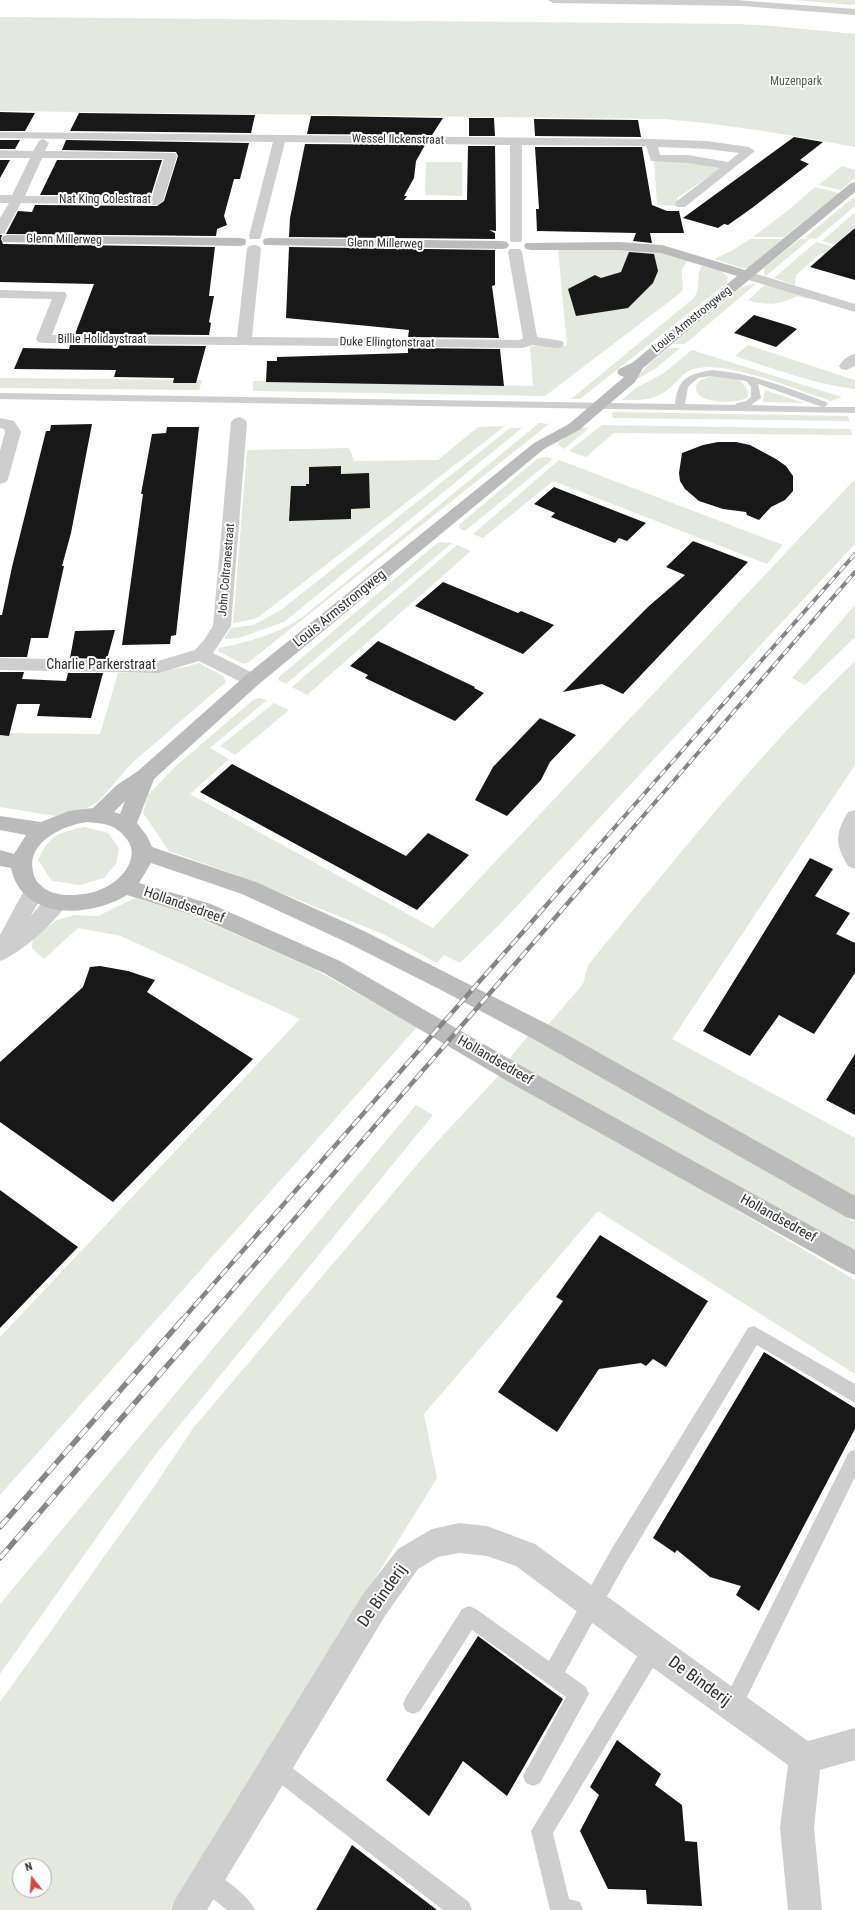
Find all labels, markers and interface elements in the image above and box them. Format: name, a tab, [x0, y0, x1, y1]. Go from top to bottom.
park label: Muzenpark	[770, 75, 822, 89]
street label: Wessel Ilckenstraat	[352, 132, 444, 148]
street label: Nat King Colestraat	[59, 193, 151, 207]
street label: Glenn Millerweg	[26, 232, 102, 248]
street label: Glenn Millerweg	[347, 236, 423, 252]
street label: Louis Armstrongweg	[649, 284, 735, 356]
street label: Billie Holidaystraat	[57, 333, 147, 347]
street label: Duke Ellingtonstraat	[339, 335, 435, 351]
street label: John Coltranestraat	[216, 523, 238, 617]
street label: Louis Armstrongweg	[290, 567, 390, 651]
street label: Charlie Parkerstraat	[46, 657, 156, 673]
street label: Hollandsedreef	[141, 884, 227, 928]
street label: Hollandsedreef	[454, 1033, 536, 1089]
street label: Hollandsedreef	[737, 1191, 819, 1247]
street label: De Binderij	[354, 1561, 412, 1631]
street label: De Binderij	[664, 1653, 734, 1711]
north arrow	[12, 1858, 52, 1898]
text: N	[24, 1860, 34, 1874]

